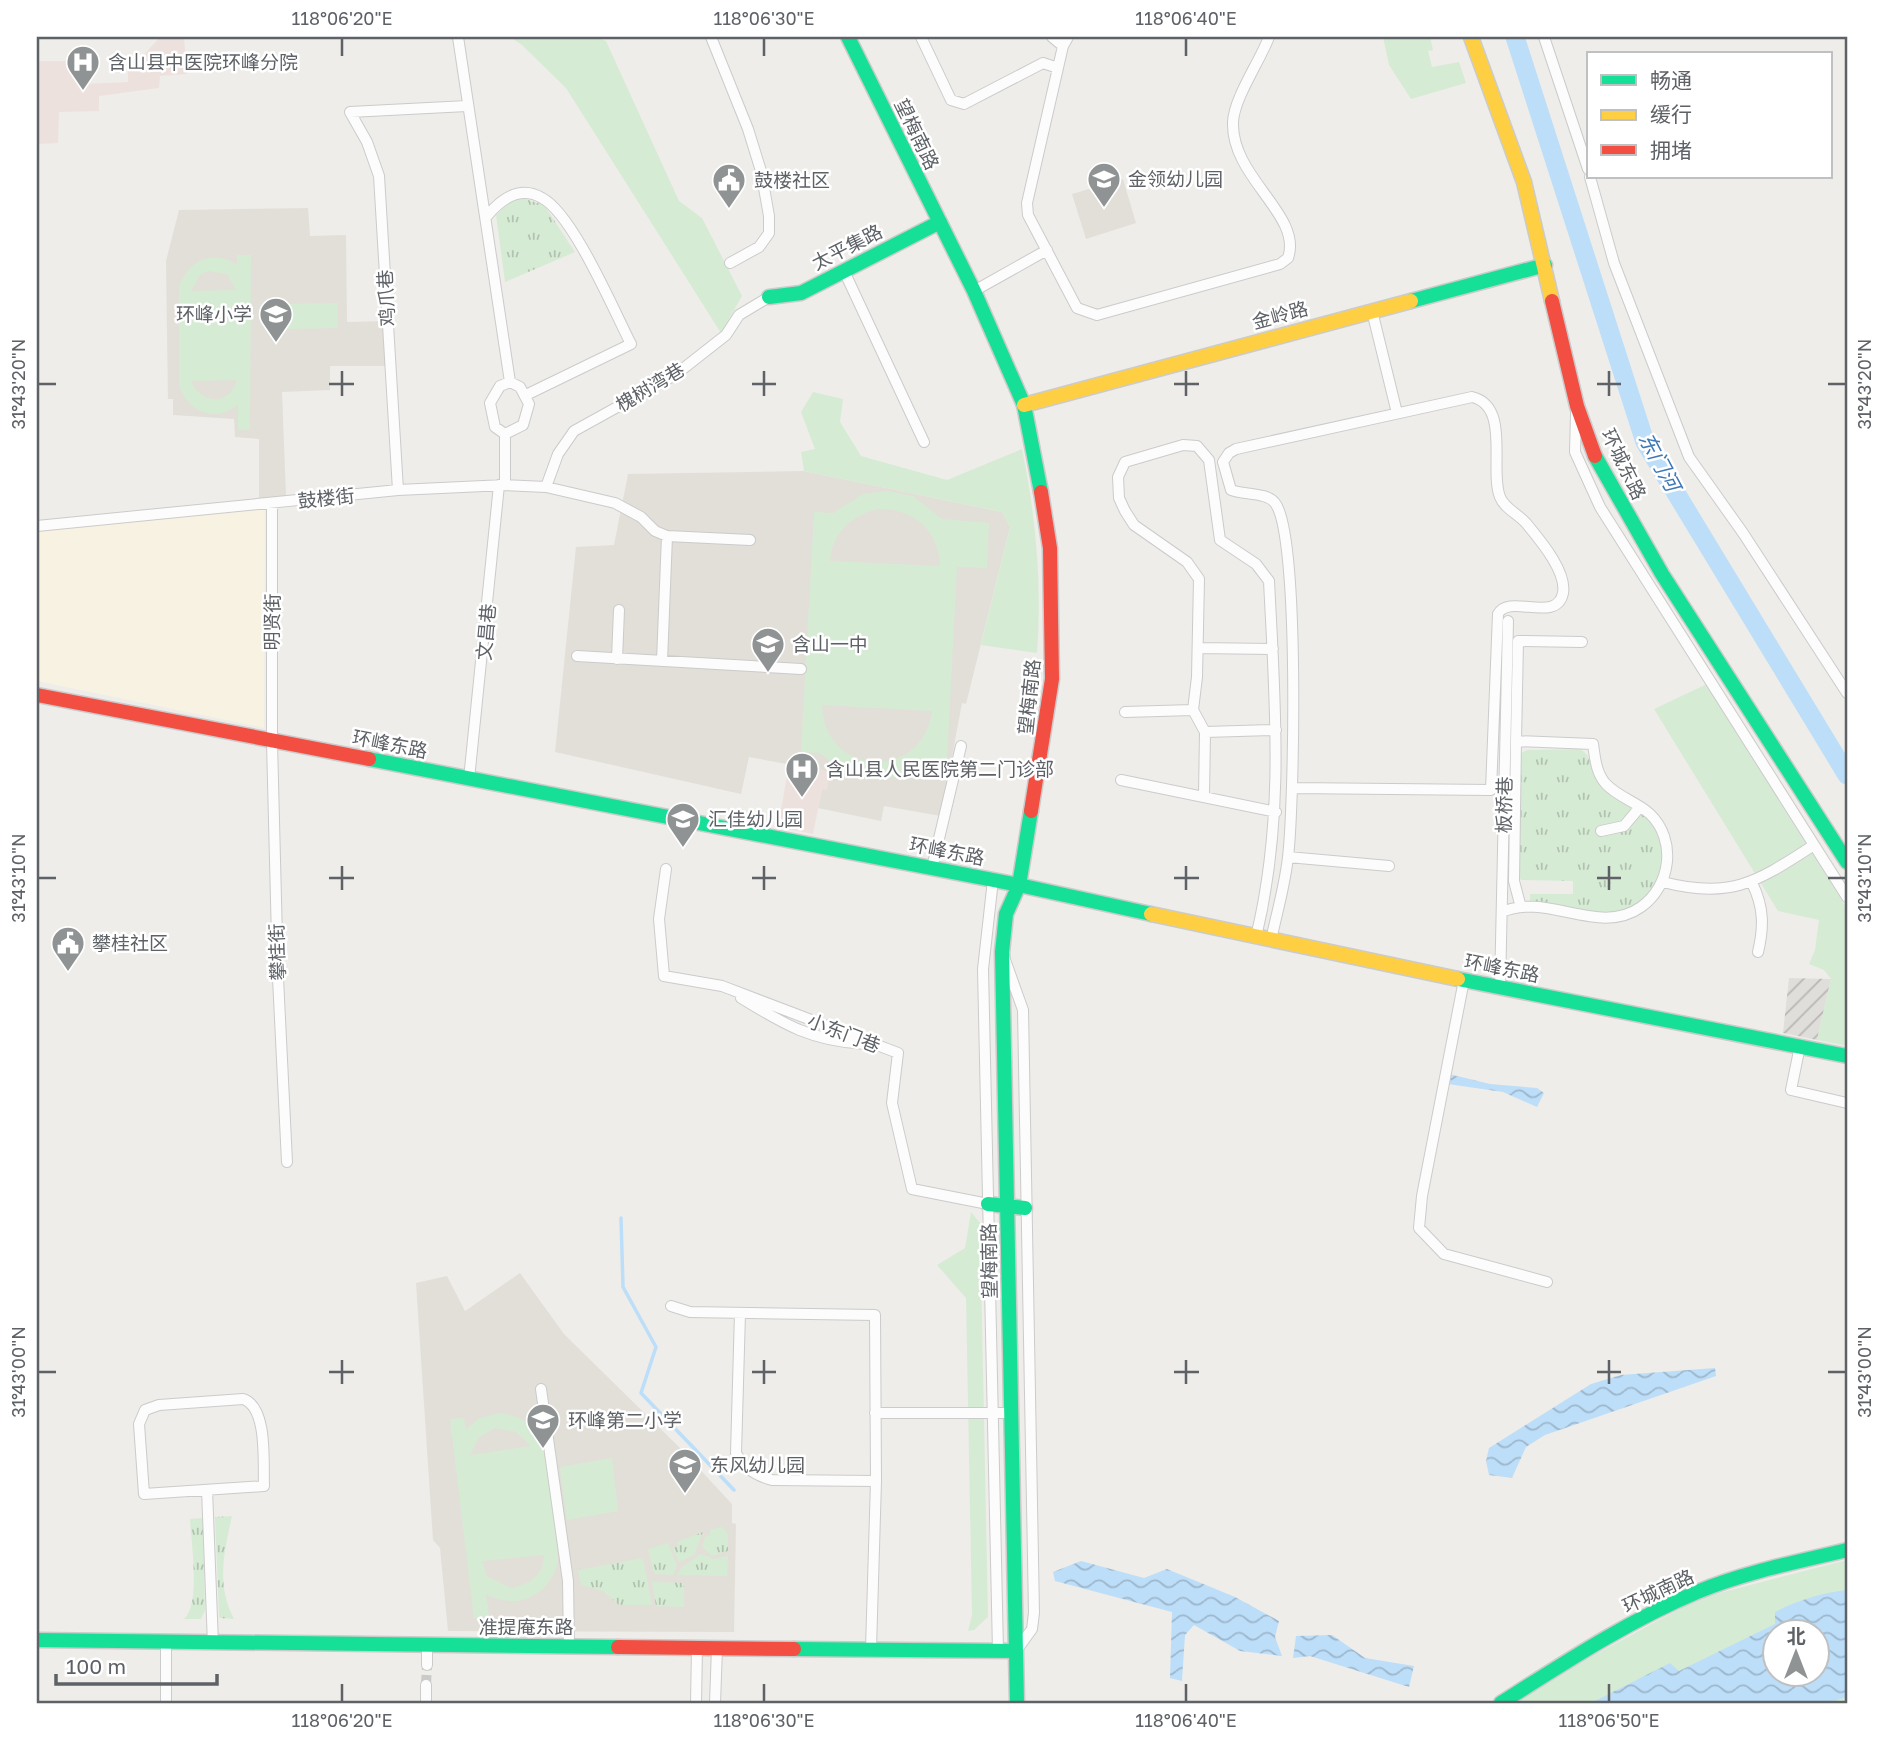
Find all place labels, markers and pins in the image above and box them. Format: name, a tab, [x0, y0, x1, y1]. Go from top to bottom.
hospital icon: 含山县中医院环峰分院	[64, 43, 102, 92]
place label: 含山县中医院环峰分院	[108, 50, 298, 73]
school or university icon: 金领幼儿园	[1085, 160, 1123, 209]
public building icon: 鼓楼社区	[710, 161, 748, 210]
place label: 金领幼儿园	[1128, 167, 1223, 190]
place label: 鼓楼社区	[754, 168, 830, 191]
school or university icon: 环峰小学	[257, 295, 295, 344]
place label: 环峰小学	[176, 302, 252, 325]
school or university icon: 含山一中	[749, 625, 787, 674]
place label: 含山一中	[792, 632, 868, 655]
hospital icon: 含山县人民医院第二门诊部	[783, 750, 821, 799]
place label: 含山县人民医院第二门诊部	[826, 757, 1054, 780]
school or university icon: 汇佳幼儿园	[664, 800, 702, 849]
place label: 汇佳幼儿园	[708, 807, 803, 830]
public building icon: 攀桂社区	[49, 924, 87, 973]
place label: 攀桂社区	[92, 931, 168, 954]
school or university icon: 环峰第二小学	[524, 1401, 562, 1450]
place label: 环峰第二小学	[568, 1408, 682, 1431]
school or university icon: 东风幼儿园	[666, 1446, 704, 1495]
place label: 东风幼儿园	[710, 1453, 805, 1476]

